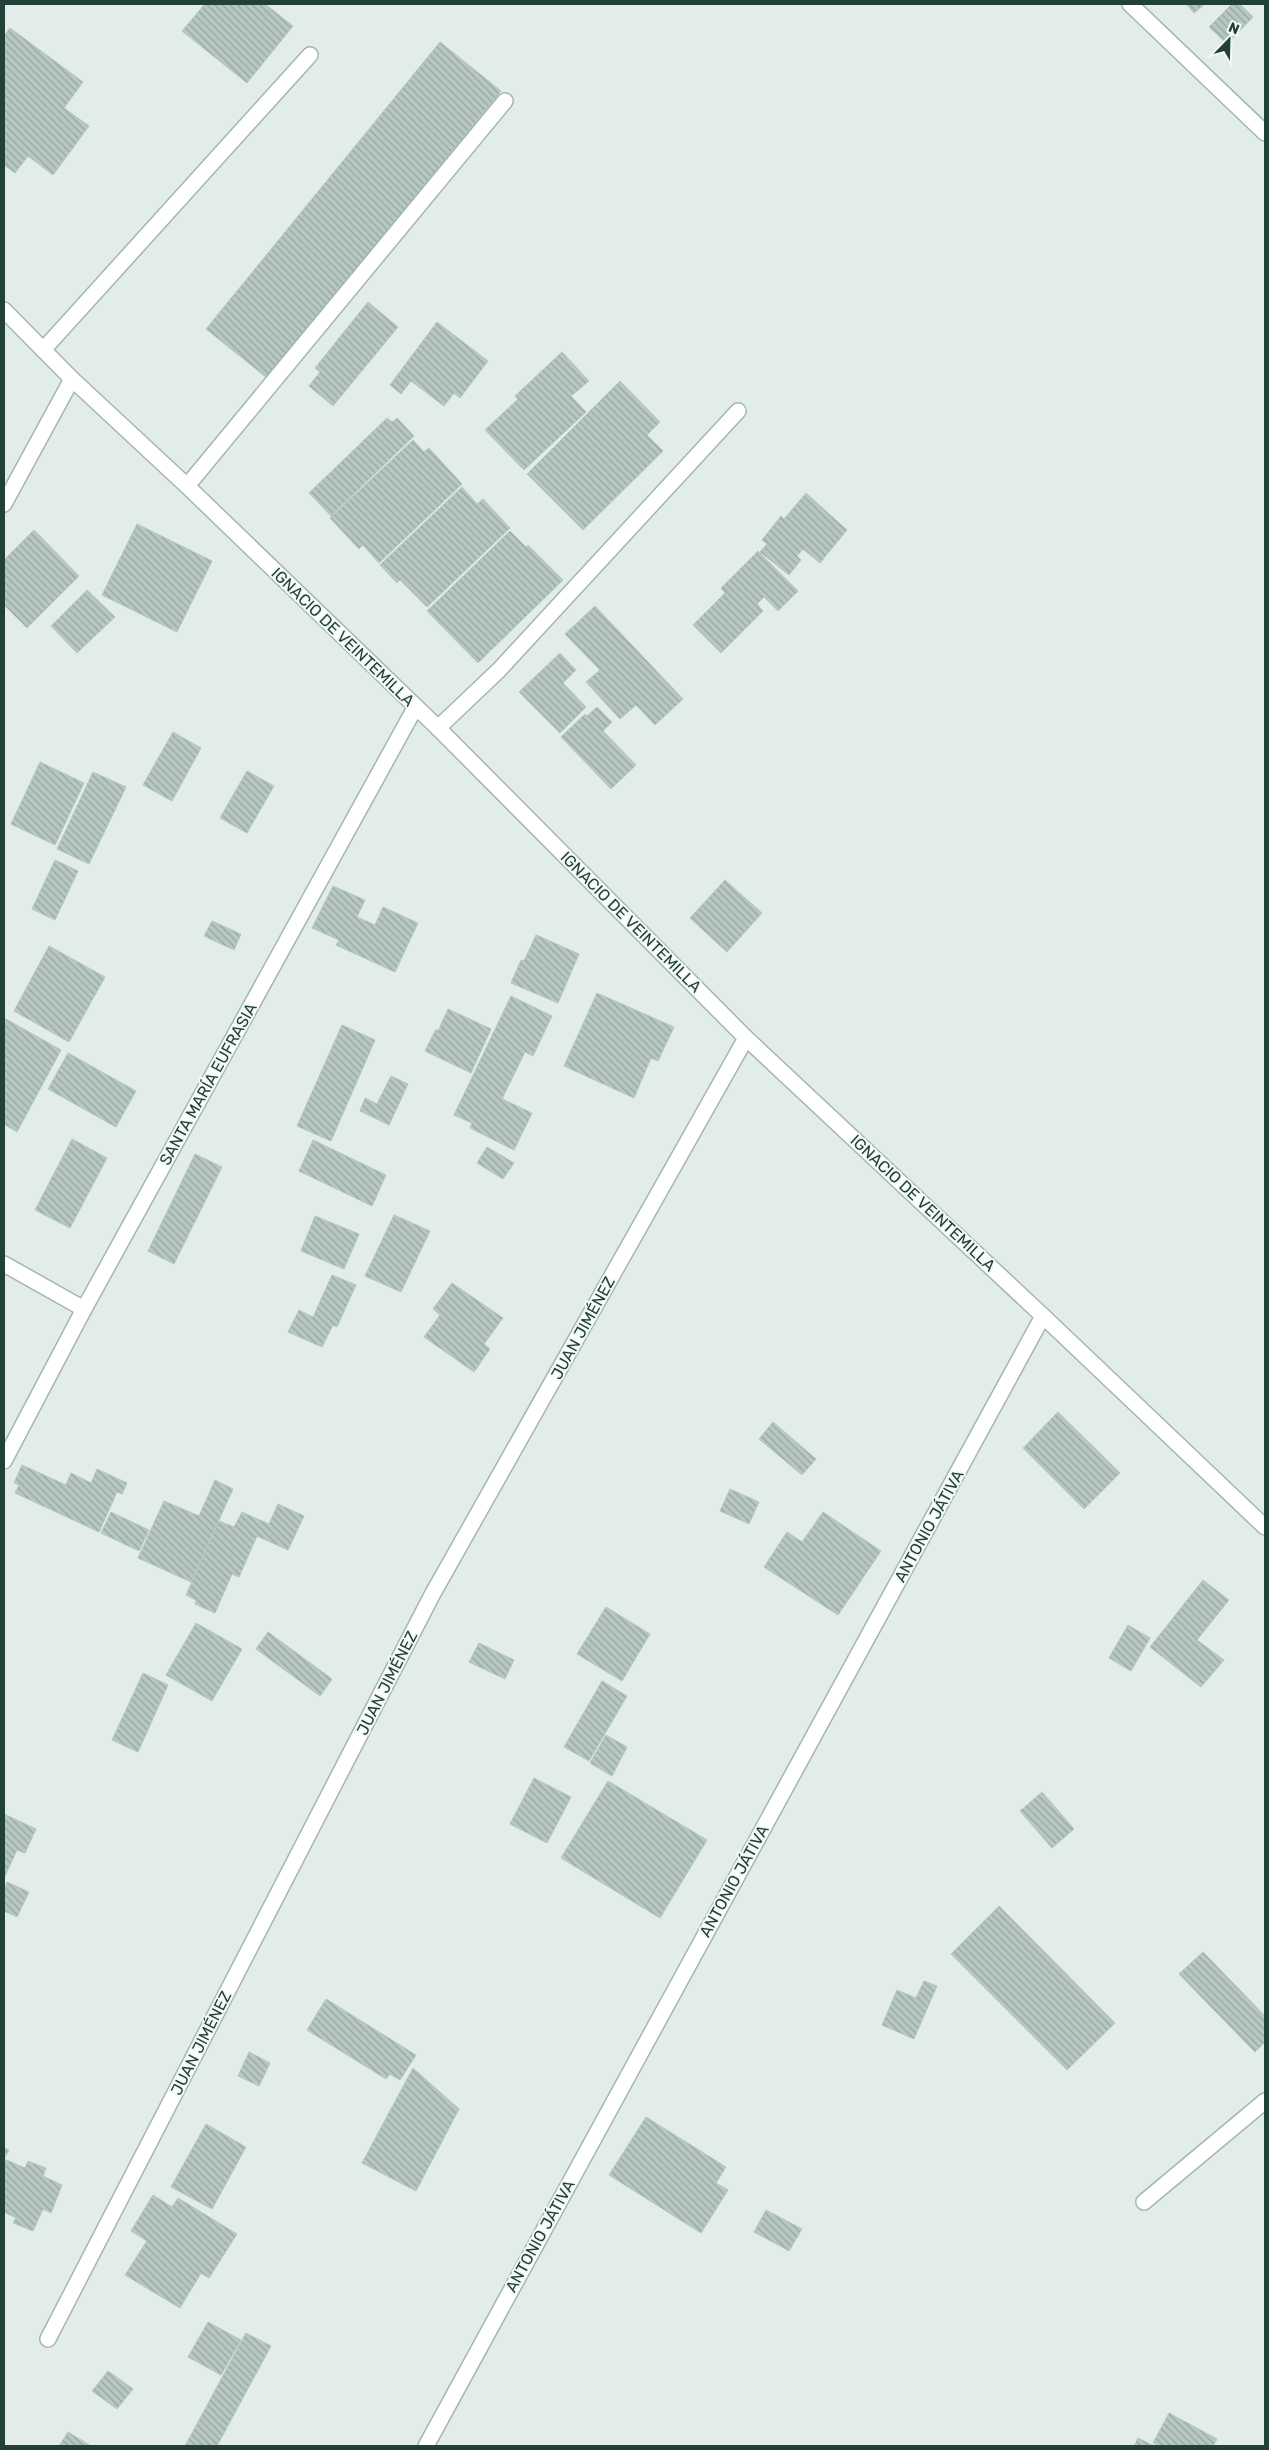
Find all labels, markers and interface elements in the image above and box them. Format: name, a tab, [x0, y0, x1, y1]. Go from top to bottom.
north arrow	[1204, 15, 1254, 65]
text: N	[1226, 19, 1242, 38]
street label: IGNACIO DE VEINTEMILLA	[268, 564, 419, 710]
street label: IGNACIO DE VEINTEMILLA	[557, 848, 706, 997]
street label: SANTA MARÍA EUFRASIA	[155, 999, 261, 1169]
street label: IGNACIO DE VEINTEMILLA	[847, 1131, 1000, 1275]
street label: JUAN JIMÉNEZ	[547, 1273, 619, 1383]
street label: ANTONIO JÁTIVA	[890, 1466, 968, 1585]
street label: JUAN JIMÉNEZ	[353, 1628, 421, 1738]
street label: ANTONIO JÁTIVA	[695, 1821, 773, 1940]
street label: JUAN JIMÉNEZ	[167, 1988, 235, 2098]
street label: ANTONIO JÁTIVA	[501, 2176, 579, 2295]

